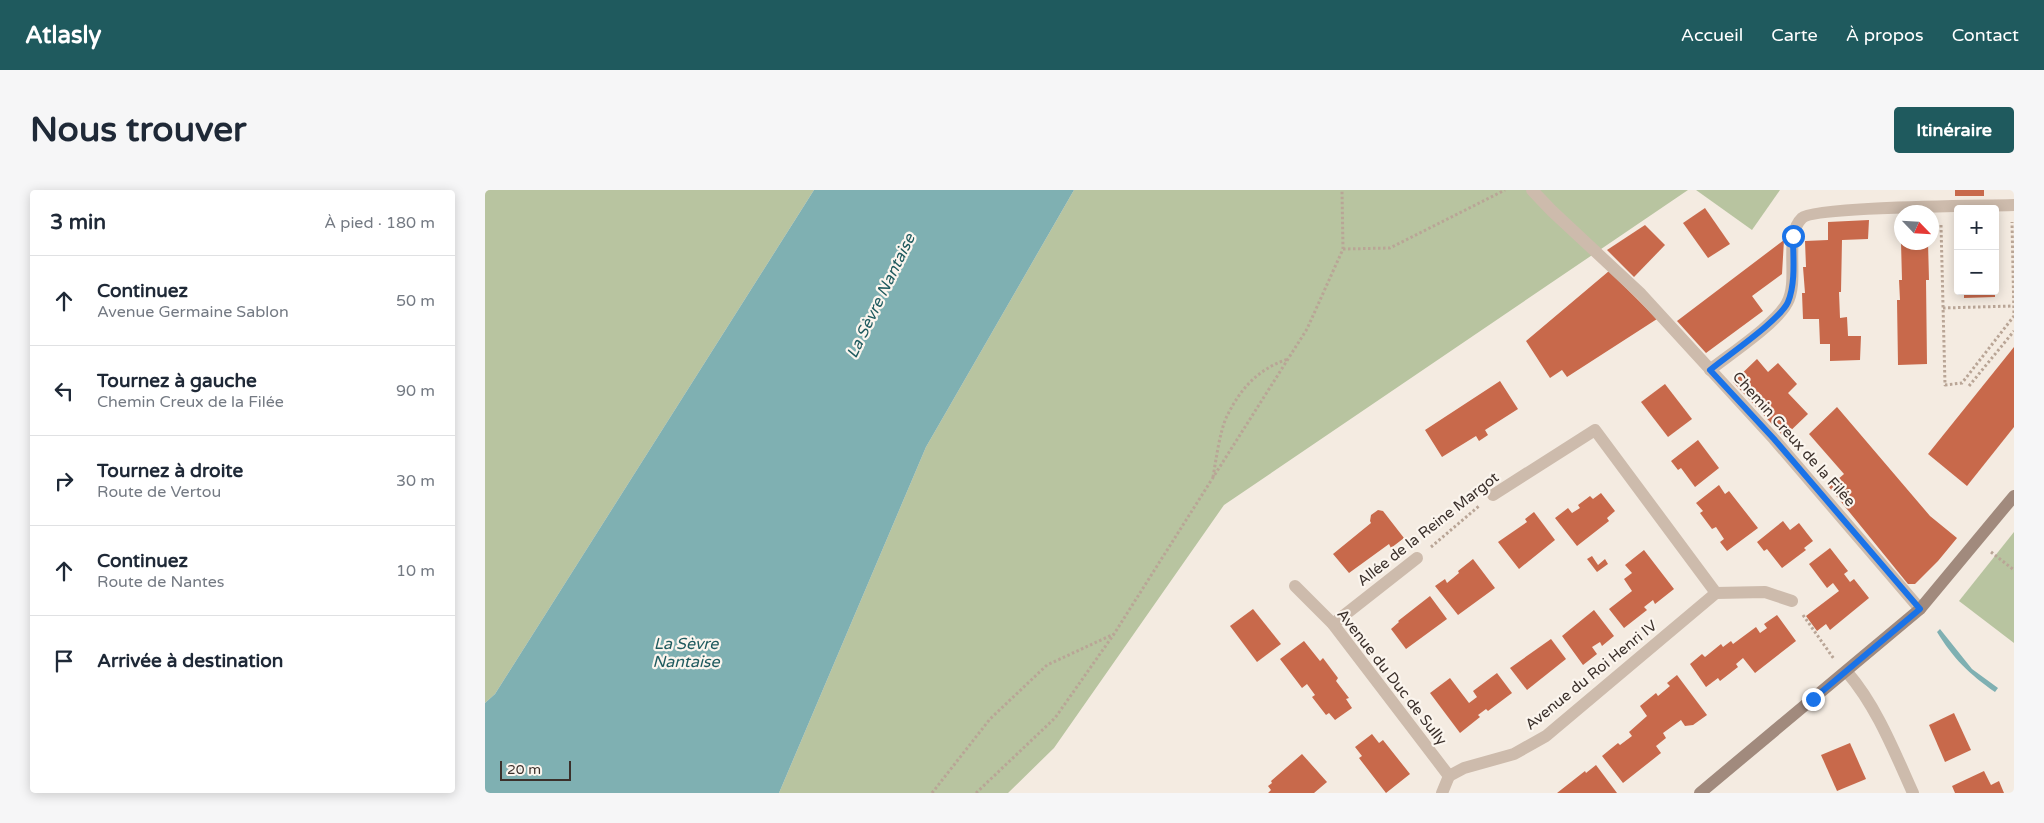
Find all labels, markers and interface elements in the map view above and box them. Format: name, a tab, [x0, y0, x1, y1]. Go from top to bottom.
text: Atlasly	[25, 21, 101, 50]
text: Accueil	[1681, 24, 1743, 46]
text: Carte	[1771, 24, 1818, 46]
text: À propos	[1846, 24, 1924, 46]
text: Contact	[1952, 24, 2019, 46]
button: Itinéraire	[1894, 107, 2014, 153]
text: Nous trouver	[30, 109, 246, 151]
north arrow	[1894, 205, 1939, 250]
map controls	[1954, 205, 1999, 295]
button: +	[1954, 205, 1999, 250]
text: 3 min	[50, 210, 106, 235]
text: À pied · 180 m	[324, 213, 435, 233]
route start	[1782, 225, 1805, 248]
water label: La Sèvre Nantaise	[842, 230, 920, 362]
button: −	[1954, 250, 1999, 295]
text: Continuez	[97, 280, 188, 302]
icon: ahead	[50, 287, 78, 315]
text: 50 m	[396, 291, 435, 311]
text: Avenue Germaine Sablon	[97, 302, 289, 322]
street label: Chemin Creux de la Filée	[1729, 368, 1859, 510]
text: Tournez à gauche	[97, 370, 257, 392]
icon: left	[50, 377, 78, 405]
text: 90 m	[396, 381, 435, 401]
text: Chemin Creux de la Filée	[97, 392, 284, 412]
text: Tournez à droite	[97, 460, 243, 482]
icon: right	[50, 467, 78, 495]
street label: Allée de la Reine Margot	[1354, 468, 1503, 590]
text: 30 m	[396, 471, 435, 491]
text: Route de Vertou	[97, 482, 221, 502]
text: Continuez	[97, 550, 188, 572]
icon: ahead	[50, 557, 78, 585]
text: 10 m	[396, 561, 435, 581]
text: Route de Nantes	[97, 572, 225, 592]
street label: Avenue du Duc de Sully	[1333, 605, 1451, 749]
street label: Avenue du Roi Henri IV	[1521, 616, 1661, 734]
water label: La Sèvre Nantaise	[652, 634, 721, 672]
icon: arrive	[50, 647, 78, 675]
text: Arrivée à destination	[97, 650, 283, 672]
route end	[1802, 688, 1825, 711]
scale bar	[500, 758, 571, 781]
text: 20 m	[507, 761, 541, 778]

